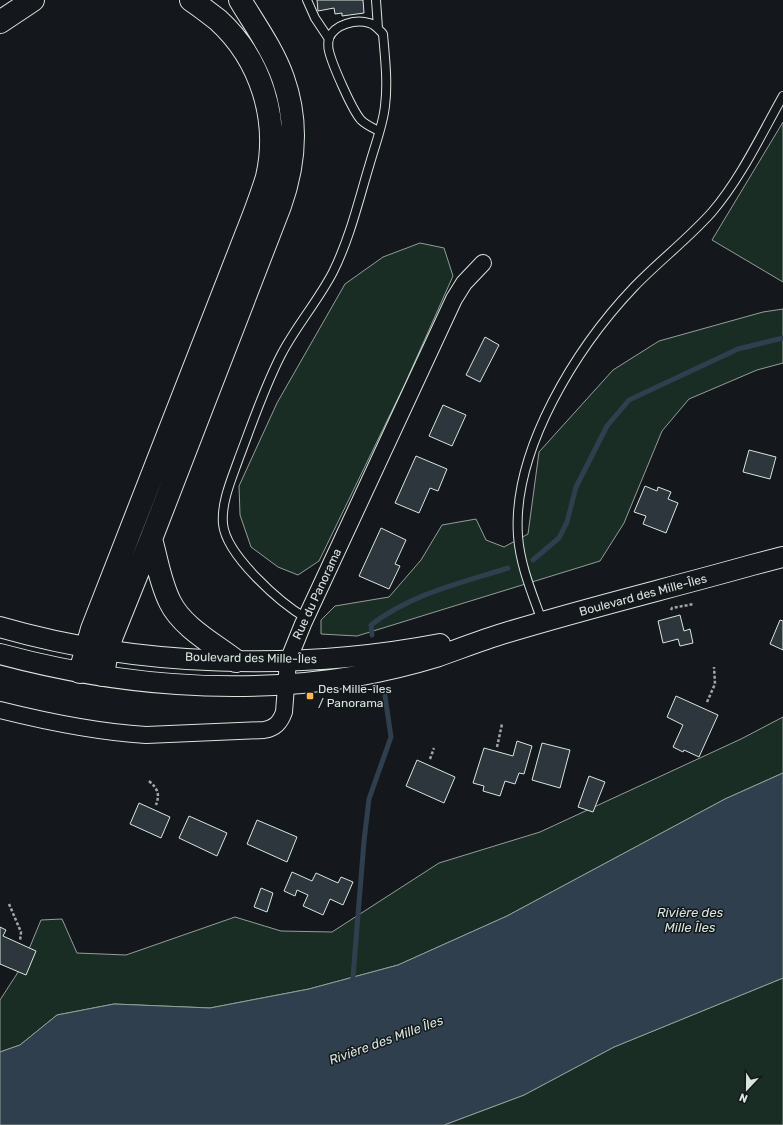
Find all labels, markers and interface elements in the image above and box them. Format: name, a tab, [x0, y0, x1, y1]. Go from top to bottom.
street label: Rue du Panorama	[290, 546, 344, 642]
street label: Boulevard des Mille-Îles	[578, 571, 708, 619]
street label: Boulevard des Mille-Îles	[185, 650, 317, 666]
place label: Des Mille-îles / Panorama	[318, 682, 392, 710]
marker: Des Mille-îles / Panorama	[305, 691, 315, 701]
water label: Rivière des Mille Îles	[657, 905, 723, 935]
water label: Rivière des Mille Îles	[327, 1012, 446, 1068]
north arrow	[727, 1069, 767, 1109]
text: N	[737, 1090, 750, 1105]

